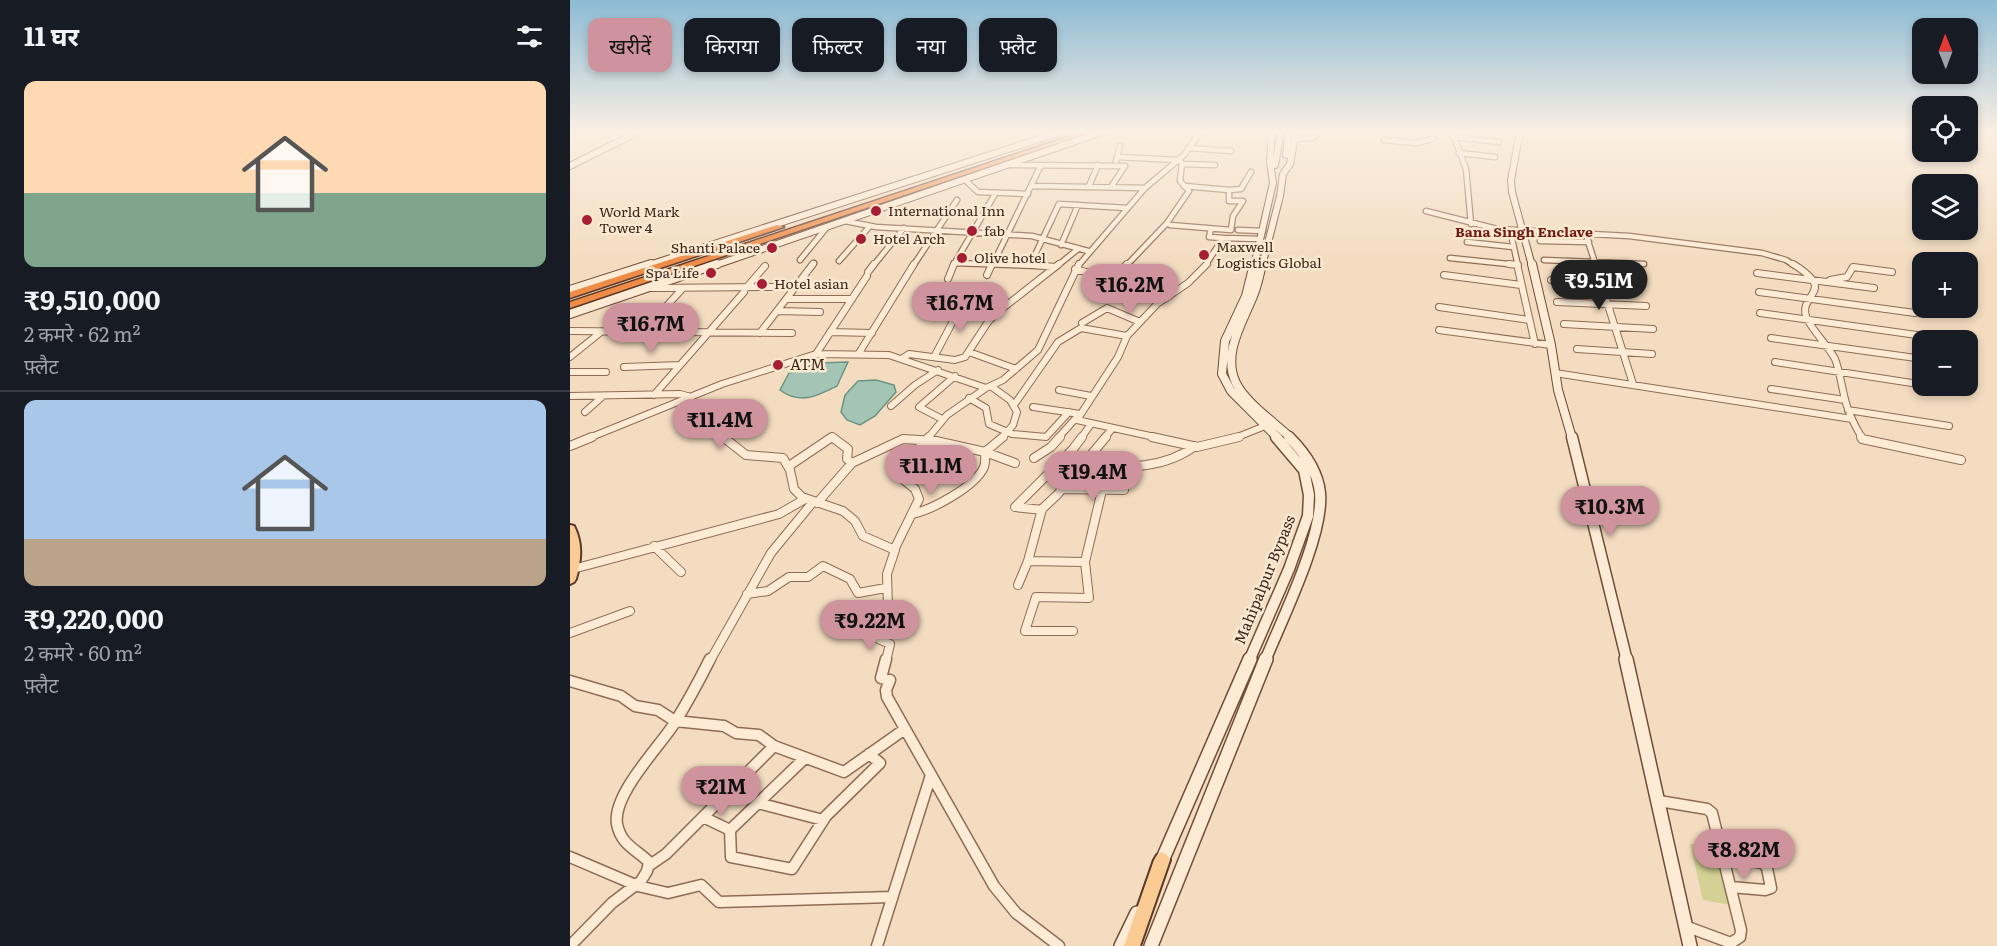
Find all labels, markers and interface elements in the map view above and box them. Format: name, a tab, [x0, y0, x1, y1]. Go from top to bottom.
text: 11 घर	[24, 15, 79, 54]
chip: खरीदें	[588, 18, 672, 72]
chip: किराया	[684, 18, 780, 72]
chip: फ़िल्टर	[792, 18, 884, 72]
chip: नया	[896, 18, 967, 72]
chip: फ़्लैट	[979, 18, 1057, 72]
north arrow	[1912, 18, 1978, 84]
map controls	[1912, 18, 1978, 396]
icon: filters	[513, 20, 546, 53]
button: locate	[1912, 96, 1978, 162]
icon: home	[231, 120, 339, 228]
button: layers	[1912, 174, 1978, 240]
place label: International Inn	[888, 200, 1005, 220]
place label: World Mark Tower 4	[599, 201, 680, 237]
marker: International Inn	[869, 204, 883, 218]
marker: World Mark Tower 4	[580, 213, 594, 227]
place label: fab	[984, 220, 1005, 240]
district label: Bana Singh Enclave	[1455, 221, 1593, 241]
marker: fab	[965, 224, 979, 238]
place label: Hotel Arch	[873, 228, 945, 248]
marker: Hotel Arch	[854, 232, 868, 246]
place label: Maxwell Logistics Global	[1216, 236, 1322, 272]
place label: Shanti Palace	[671, 237, 760, 257]
marker: Shanti Palace	[765, 241, 779, 255]
place label: Olive hotel	[974, 247, 1046, 267]
marker: Maxwell Logistics Global	[1197, 248, 1211, 262]
marker: Olive hotel	[955, 251, 969, 265]
button: +	[1912, 252, 1978, 318]
pin: ₹9.51M	[1550, 260, 1648, 311]
place label: Spa Life	[646, 262, 699, 282]
pin: ₹16.2M	[1081, 264, 1179, 315]
text: ₹9.51M	[1564, 264, 1634, 294]
marker: Spa Life	[704, 266, 718, 280]
text: ₹16.2M	[1095, 268, 1165, 298]
place label: Hotel asian	[774, 273, 849, 293]
marker: Hotel asian	[755, 277, 769, 291]
text: ₹9,510,000	[24, 279, 161, 318]
pin: ₹16.7M	[911, 282, 1009, 333]
text: ₹16.7M	[926, 286, 994, 316]
pin: ₹16.7M	[602, 303, 700, 354]
text: ₹16.7M	[617, 307, 685, 337]
text: 2 कमरे · 62 m²	[24, 318, 141, 348]
button: −	[1912, 330, 1978, 396]
text: फ़्लैट	[24, 350, 59, 380]
place label: ATM	[790, 352, 825, 375]
marker: ATM	[771, 358, 785, 372]
pin: ₹11.4M	[671, 399, 769, 450]
text: ₹11.4M	[687, 403, 753, 433]
icon: home	[231, 439, 339, 547]
pin: ₹11.1M	[882, 445, 980, 496]
text: ₹11.1M	[899, 449, 963, 479]
pin: ₹19.4M	[1044, 451, 1142, 502]
text: ₹19.4M	[1058, 455, 1128, 485]
pin: ₹10.3M	[1561, 486, 1659, 537]
text: ₹10.3M	[1575, 490, 1645, 520]
street label: Mahipalpur Bypass	[1227, 511, 1300, 648]
text: ₹9,220,000	[24, 598, 164, 637]
pin: ₹9.22M	[821, 600, 919, 651]
text: ₹9.22M	[834, 604, 906, 634]
text: 2 कमरे · 60 m²	[24, 637, 142, 667]
text: फ़्लैट	[24, 669, 59, 699]
pin: ₹21M	[685, 766, 757, 817]
text: ₹21M	[695, 770, 747, 800]
pin: ₹8.82M	[1695, 829, 1793, 880]
text: ₹8.82M	[1708, 833, 1780, 863]

